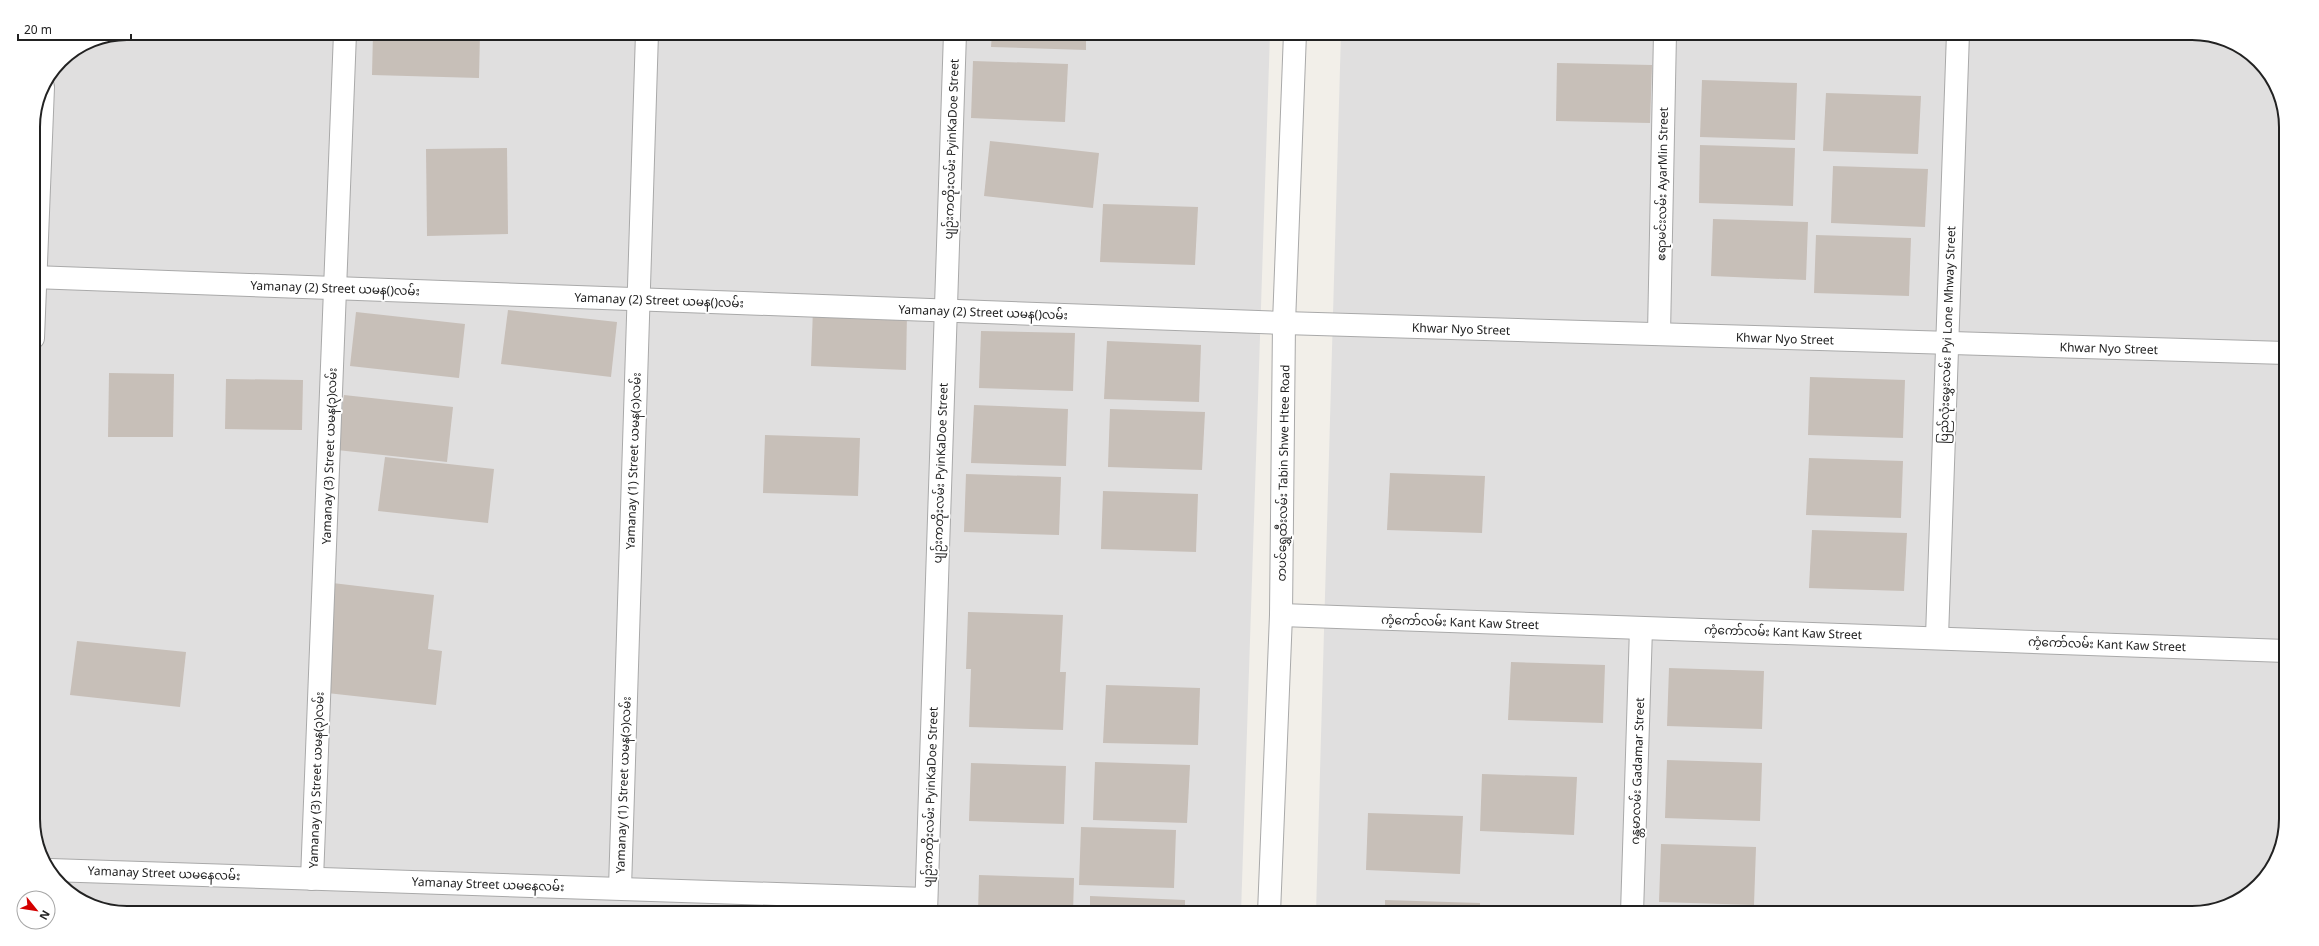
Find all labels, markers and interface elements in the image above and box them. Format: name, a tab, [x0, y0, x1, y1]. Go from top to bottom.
scale bar	[18, 16, 131, 42]
text: 20 m	[24, 21, 52, 38]
street label: ပျဉ်းကတိုးလမ်း PyinKaDoe Street	[939, 58, 965, 240]
street label: ဧရာမင်းလမ်း AyarMin Street	[1652, 106, 1674, 261]
street label: ပြည်လုံးမွှေးလမ်း Pyi Lone Mhway Street	[1935, 225, 1961, 444]
street label: Yamanay (2) Street ယမန()လမ်း	[250, 277, 420, 301]
street label: Yamanay (2) Street ယမန()လမ်း	[574, 289, 744, 313]
street label: Yamanay (2) Street ယမန()လမ်း	[898, 301, 1068, 325]
street label: Khwar Nyo Street	[1412, 318, 1511, 338]
street label: Khwar Nyo Street	[1736, 328, 1835, 348]
street label: Khwar Nyo Street	[2059, 338, 2159, 358]
street label: တပင်ရွှေထီးလမ်း Tabin Shwe Htee Road	[1273, 364, 1295, 582]
street label: Yamanay (3) Street ယမန(၃)လမ်း	[317, 367, 343, 545]
street label: Yamanay (1) Street ယမန(၁)လမ်း	[621, 372, 647, 550]
street label: ပျဉ်းကတိုးလမ်း PyinKaDoe Street	[928, 382, 954, 564]
street label: ကံ့ကော်လမ်း Kant Kaw Street	[1381, 611, 1540, 633]
street label: ကံ့ကော်လမ်း Kant Kaw Street	[1704, 621, 1863, 643]
street label: ကံ့ကော်လမ်း Kant Kaw Street	[2028, 633, 2187, 655]
street label: Yamanay (3) Street ယမန(၃)လမ်း	[304, 691, 330, 869]
street label: Yamanay (1) Street ယမန(၁)လမ်း	[611, 696, 637, 874]
street label: ဂန္တမာလမ်း Gadamar Street	[1626, 697, 1650, 845]
street label: ပျဉ်းကတိုးလမ်း PyinKaDoe Street	[918, 706, 944, 888]
street label: Yamanay Street ယမနေလမ်း	[87, 862, 241, 886]
street label: Yamanay Street ယမနေလမ်း	[411, 873, 565, 897]
north arrow	[16, 890, 56, 930]
text: N	[36, 908, 54, 923]

